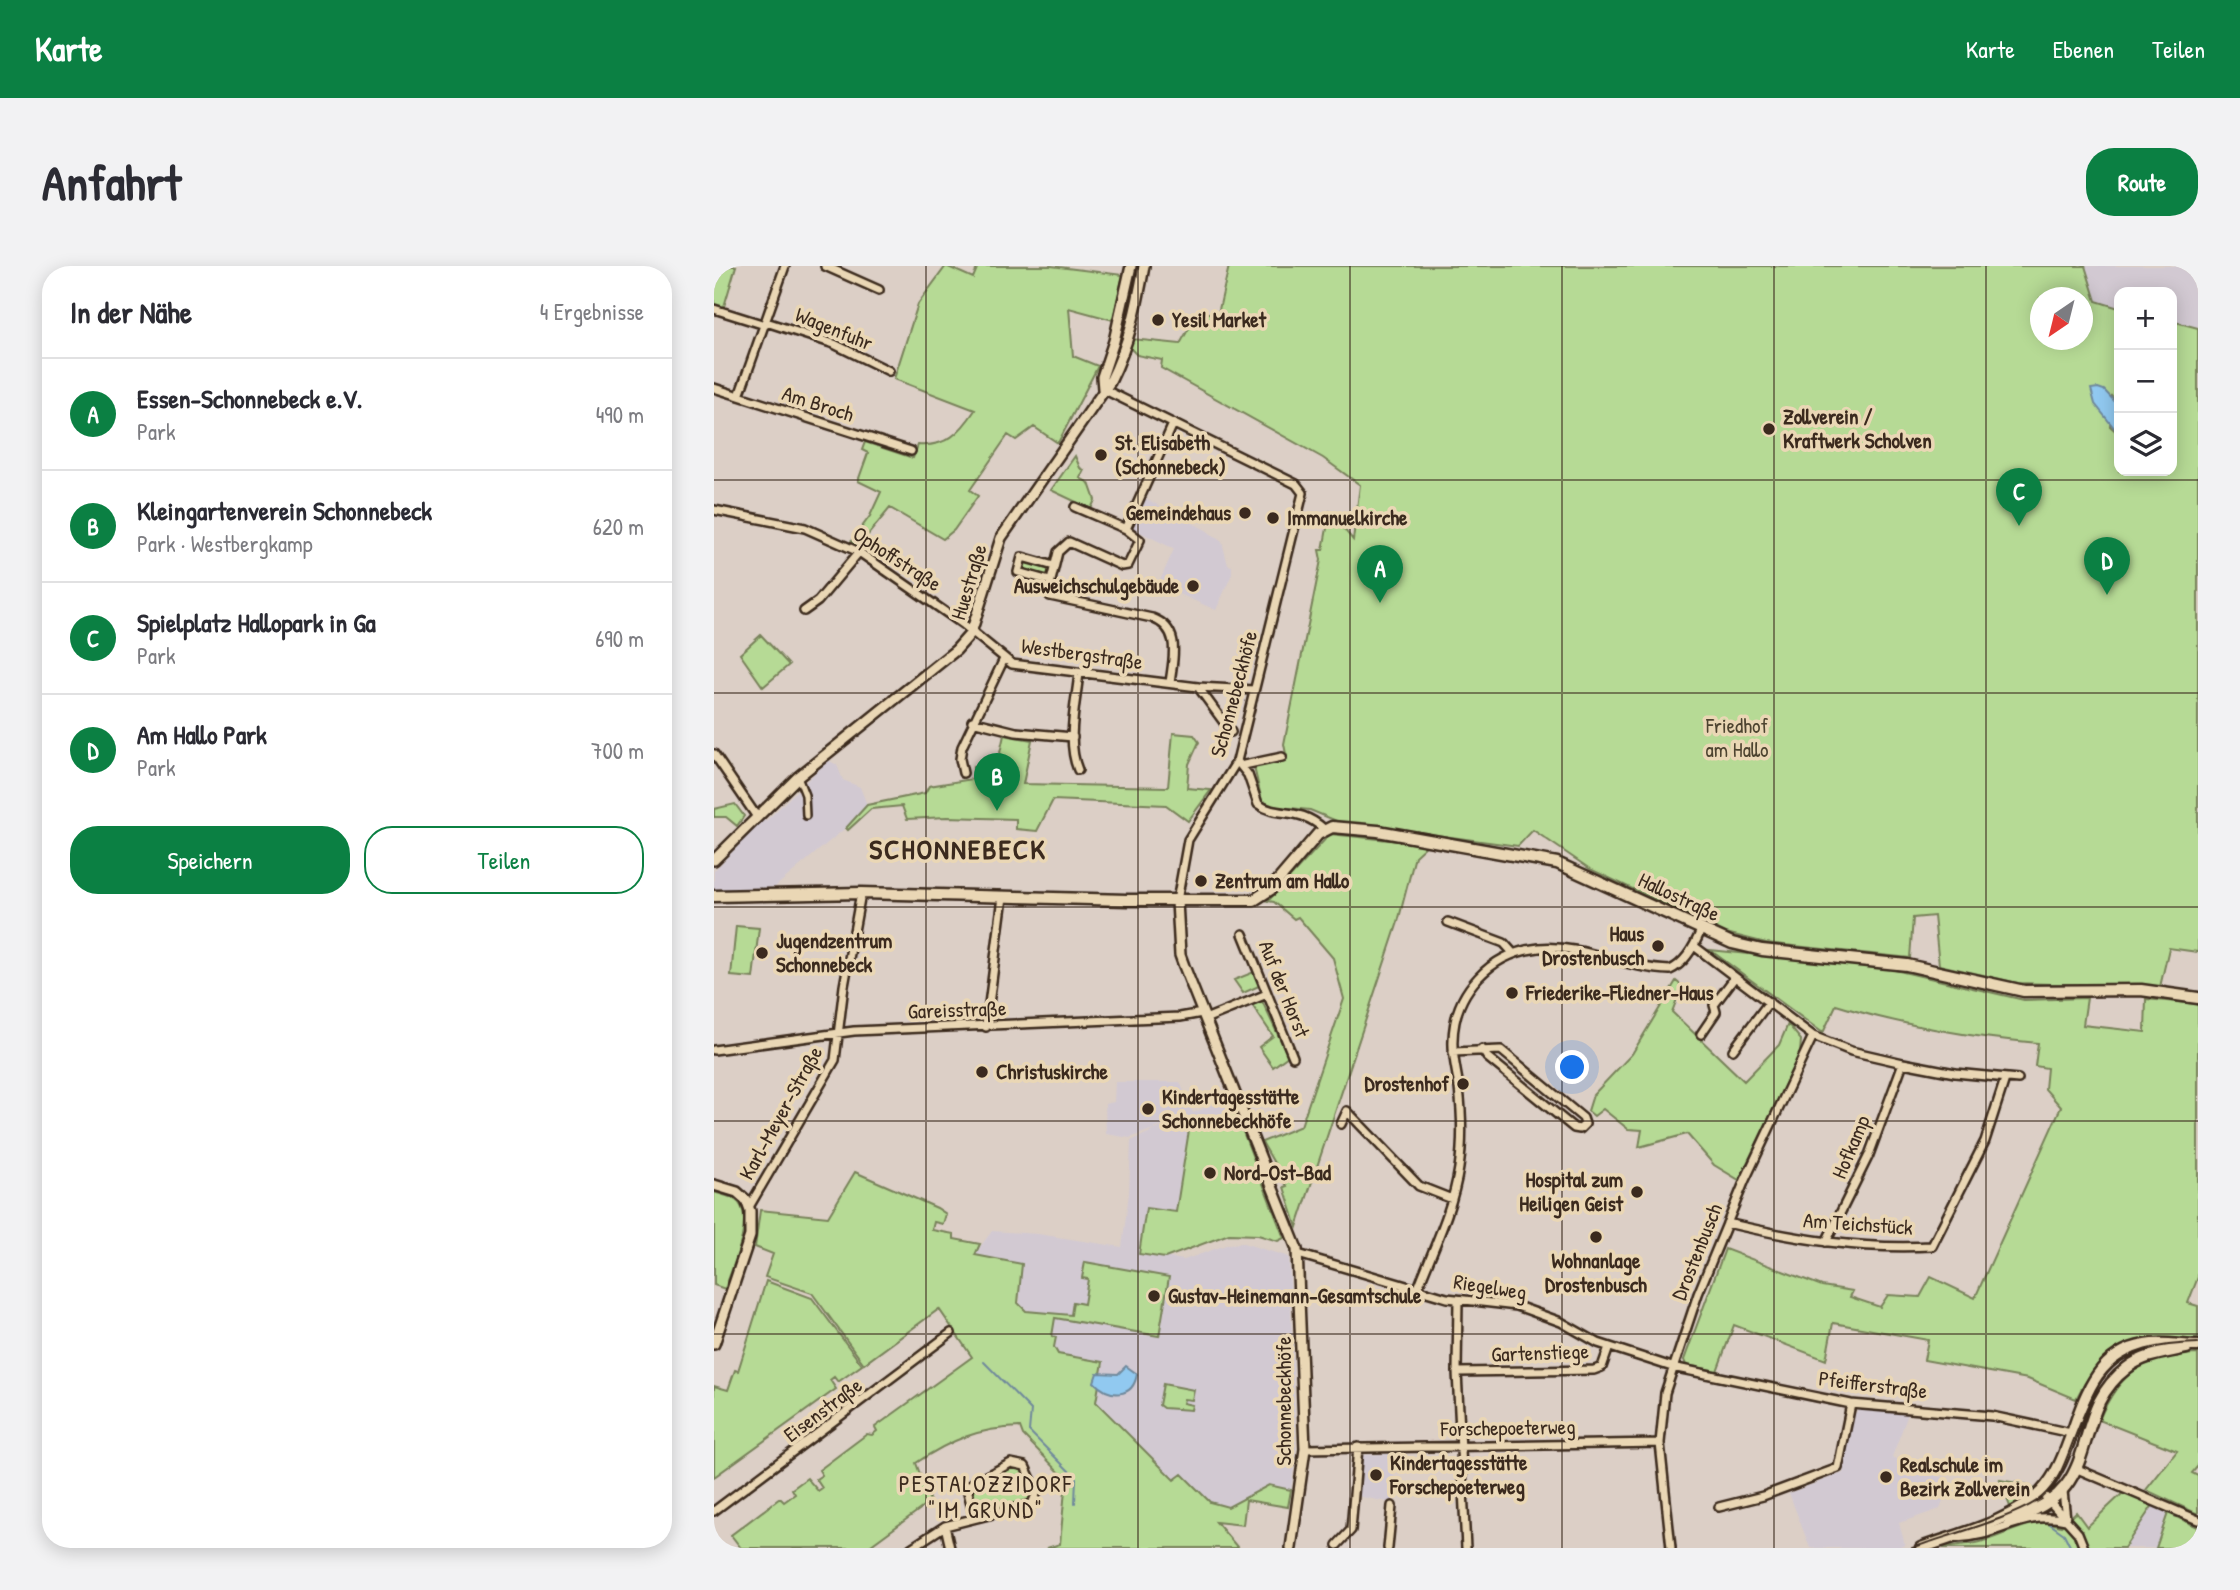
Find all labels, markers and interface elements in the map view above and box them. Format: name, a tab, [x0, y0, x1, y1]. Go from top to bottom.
text: Karte	[35, 27, 102, 71]
text: Karte	[1966, 33, 2015, 65]
text: Ebenen	[2053, 33, 2114, 65]
text: Teilen	[2152, 33, 2205, 65]
button: Route	[2086, 148, 2198, 216]
text: Anfahrt	[42, 149, 181, 215]
north arrow	[2030, 287, 2093, 350]
map controls	[2114, 287, 2177, 476]
button: +	[2114, 287, 2177, 350]
text: In der Nähe	[70, 292, 192, 332]
text: 4 Ergebnisse	[540, 296, 644, 327]
street label: Wagenfuhr	[791, 300, 877, 357]
place label: Yesil Market	[1172, 305, 1267, 334]
marker: Yesil Market	[1150, 312, 1166, 328]
button: −	[2114, 350, 2177, 413]
street label: Am Broch	[779, 378, 858, 429]
text: Essen-Schonnebeck e.V.	[137, 381, 362, 416]
text: A	[87, 399, 99, 430]
text: 490 m	[596, 399, 644, 430]
place label: Zollverein / Kraftwerk Scholven	[1783, 402, 1932, 455]
button: layers	[2114, 413, 2177, 476]
text: Park	[137, 416, 175, 447]
marker: Zollverein / Kraftwerk Scholven	[1761, 421, 1777, 437]
place label: St. Elisabeth (Schonnebeck)	[1115, 428, 1226, 481]
marker: St. Elisabeth (Schonnebeck)	[1093, 447, 1109, 463]
pin: C	[1996, 468, 2042, 526]
text: Kleingartenverein Schonnebeck	[137, 493, 432, 528]
place label: Gemeindehaus	[1126, 498, 1231, 527]
place label: Immanuelkirche	[1287, 503, 1408, 532]
marker: Gemeindehaus	[1237, 505, 1253, 521]
marker: Immanuelkirche	[1265, 510, 1281, 526]
text: B	[87, 511, 99, 542]
text: 620 m	[593, 511, 644, 542]
street label: Ophoffstraße	[847, 519, 947, 598]
text: Park · Westbergkamp	[137, 528, 313, 559]
pin: D	[2084, 537, 2130, 595]
street label: Huestraße	[943, 540, 994, 623]
pin: A	[1357, 545, 1403, 603]
place label: Ausweichschulgebäude	[1014, 571, 1180, 601]
marker: Ausweichschulgebäude	[1185, 578, 1201, 594]
text: Spielplatz Hallopark in Ga	[137, 605, 376, 640]
text: C	[87, 623, 99, 654]
text: 690 m	[595, 623, 644, 654]
street label: Schonnebeckhöfe	[1203, 628, 1264, 760]
street label: Westbergstraße	[1020, 631, 1145, 676]
text: Park	[137, 640, 175, 671]
park label: Friedhof am Hallo	[1705, 711, 1768, 764]
text: Am Hallo Park	[137, 717, 267, 752]
text: D	[88, 735, 98, 766]
text: 700 m	[591, 735, 644, 766]
text: Park	[137, 752, 175, 783]
pin: B	[974, 753, 1020, 811]
button: Speichern	[70, 826, 350, 894]
button: Teilen	[364, 826, 644, 894]
district label: SCHONNEBECK	[869, 830, 1047, 868]
street label: Hallostraße	[1634, 865, 1725, 928]
place label: Zentrum am Hallo	[1215, 866, 1350, 895]
marker: Zentrum am Hallo	[1193, 873, 1209, 889]
place label: Haus Drostenbusch	[1542, 919, 1644, 972]
place label: Jugendzentrum Schonnebeck	[776, 926, 892, 979]
street label: Auf der Horst	[1252, 936, 1317, 1042]
marker: Haus Drostenbusch	[1650, 938, 1666, 954]
marker: Jugendzentrum Schonnebeck	[754, 945, 770, 961]
place label: Friederike-Fliedner-Haus	[1525, 978, 1714, 1007]
marker: Friederike-Fliedner-Haus	[1504, 985, 1520, 1001]
street label: Gareisstraße	[907, 993, 1007, 1026]
street label: Karl-Meyer-Straße	[732, 1041, 829, 1185]
your location	[1555, 1050, 1589, 1084]
place label: Christuskirche	[996, 1057, 1108, 1086]
marker: Christuskirche	[974, 1064, 990, 1080]
place label: Drostenhof	[1364, 1069, 1449, 1098]
marker: Drostenhof	[1455, 1076, 1471, 1092]
place label: Kindertagesstätte Schonnebeckhöfe	[1162, 1082, 1300, 1135]
marker: Kindertagesstätte Schonnebeckhöfe	[1140, 1101, 1156, 1117]
street label: Hofkamp	[1824, 1111, 1877, 1183]
place label: Nord-Ost-Bad	[1224, 1158, 1332, 1187]
marker: Nord-Ost-Bad	[1202, 1165, 1218, 1181]
place label: Hospital zum Heiligen Geist	[1519, 1165, 1624, 1219]
marker: Hospital zum Heiligen Geist	[1629, 1184, 1645, 1200]
street label: Drostenbusch	[1664, 1199, 1729, 1304]
street label: Am Teichstück	[1802, 1205, 1914, 1242]
marker: Wohnanlage Drostenbusch	[1588, 1229, 1604, 1245]
place label: Wohnanlage Drostenbusch	[1545, 1246, 1647, 1299]
street label: Riegelweg	[1452, 1266, 1529, 1307]
place label: Gustav-Heinemann-Gesamtschule	[1168, 1281, 1422, 1310]
marker: Gustav-Heinemann-Gesamtschule	[1146, 1288, 1162, 1304]
street label: Schonnebeckhöfe	[1269, 1336, 1298, 1466]
street label: Gartenstiege	[1491, 1336, 1589, 1369]
street label: Pfeifferstraße	[1817, 1363, 1929, 1406]
street label: Eisenstraße	[778, 1371, 868, 1449]
street label: Forschepoeterweg	[1439, 1412, 1576, 1443]
place label: Kindertagesstätte Forschepoeterweg	[1389, 1448, 1528, 1502]
place label: Realschule im Bezirk Zollverein	[1900, 1450, 2030, 1503]
marker: Kindertagesstätte Forschepoeterweg	[1368, 1467, 1384, 1483]
district label: PESTALOZZIDORF "IM GRUND"	[899, 1468, 1073, 1525]
marker: Realschule im Bezirk Zollverein	[1878, 1469, 1894, 1485]

